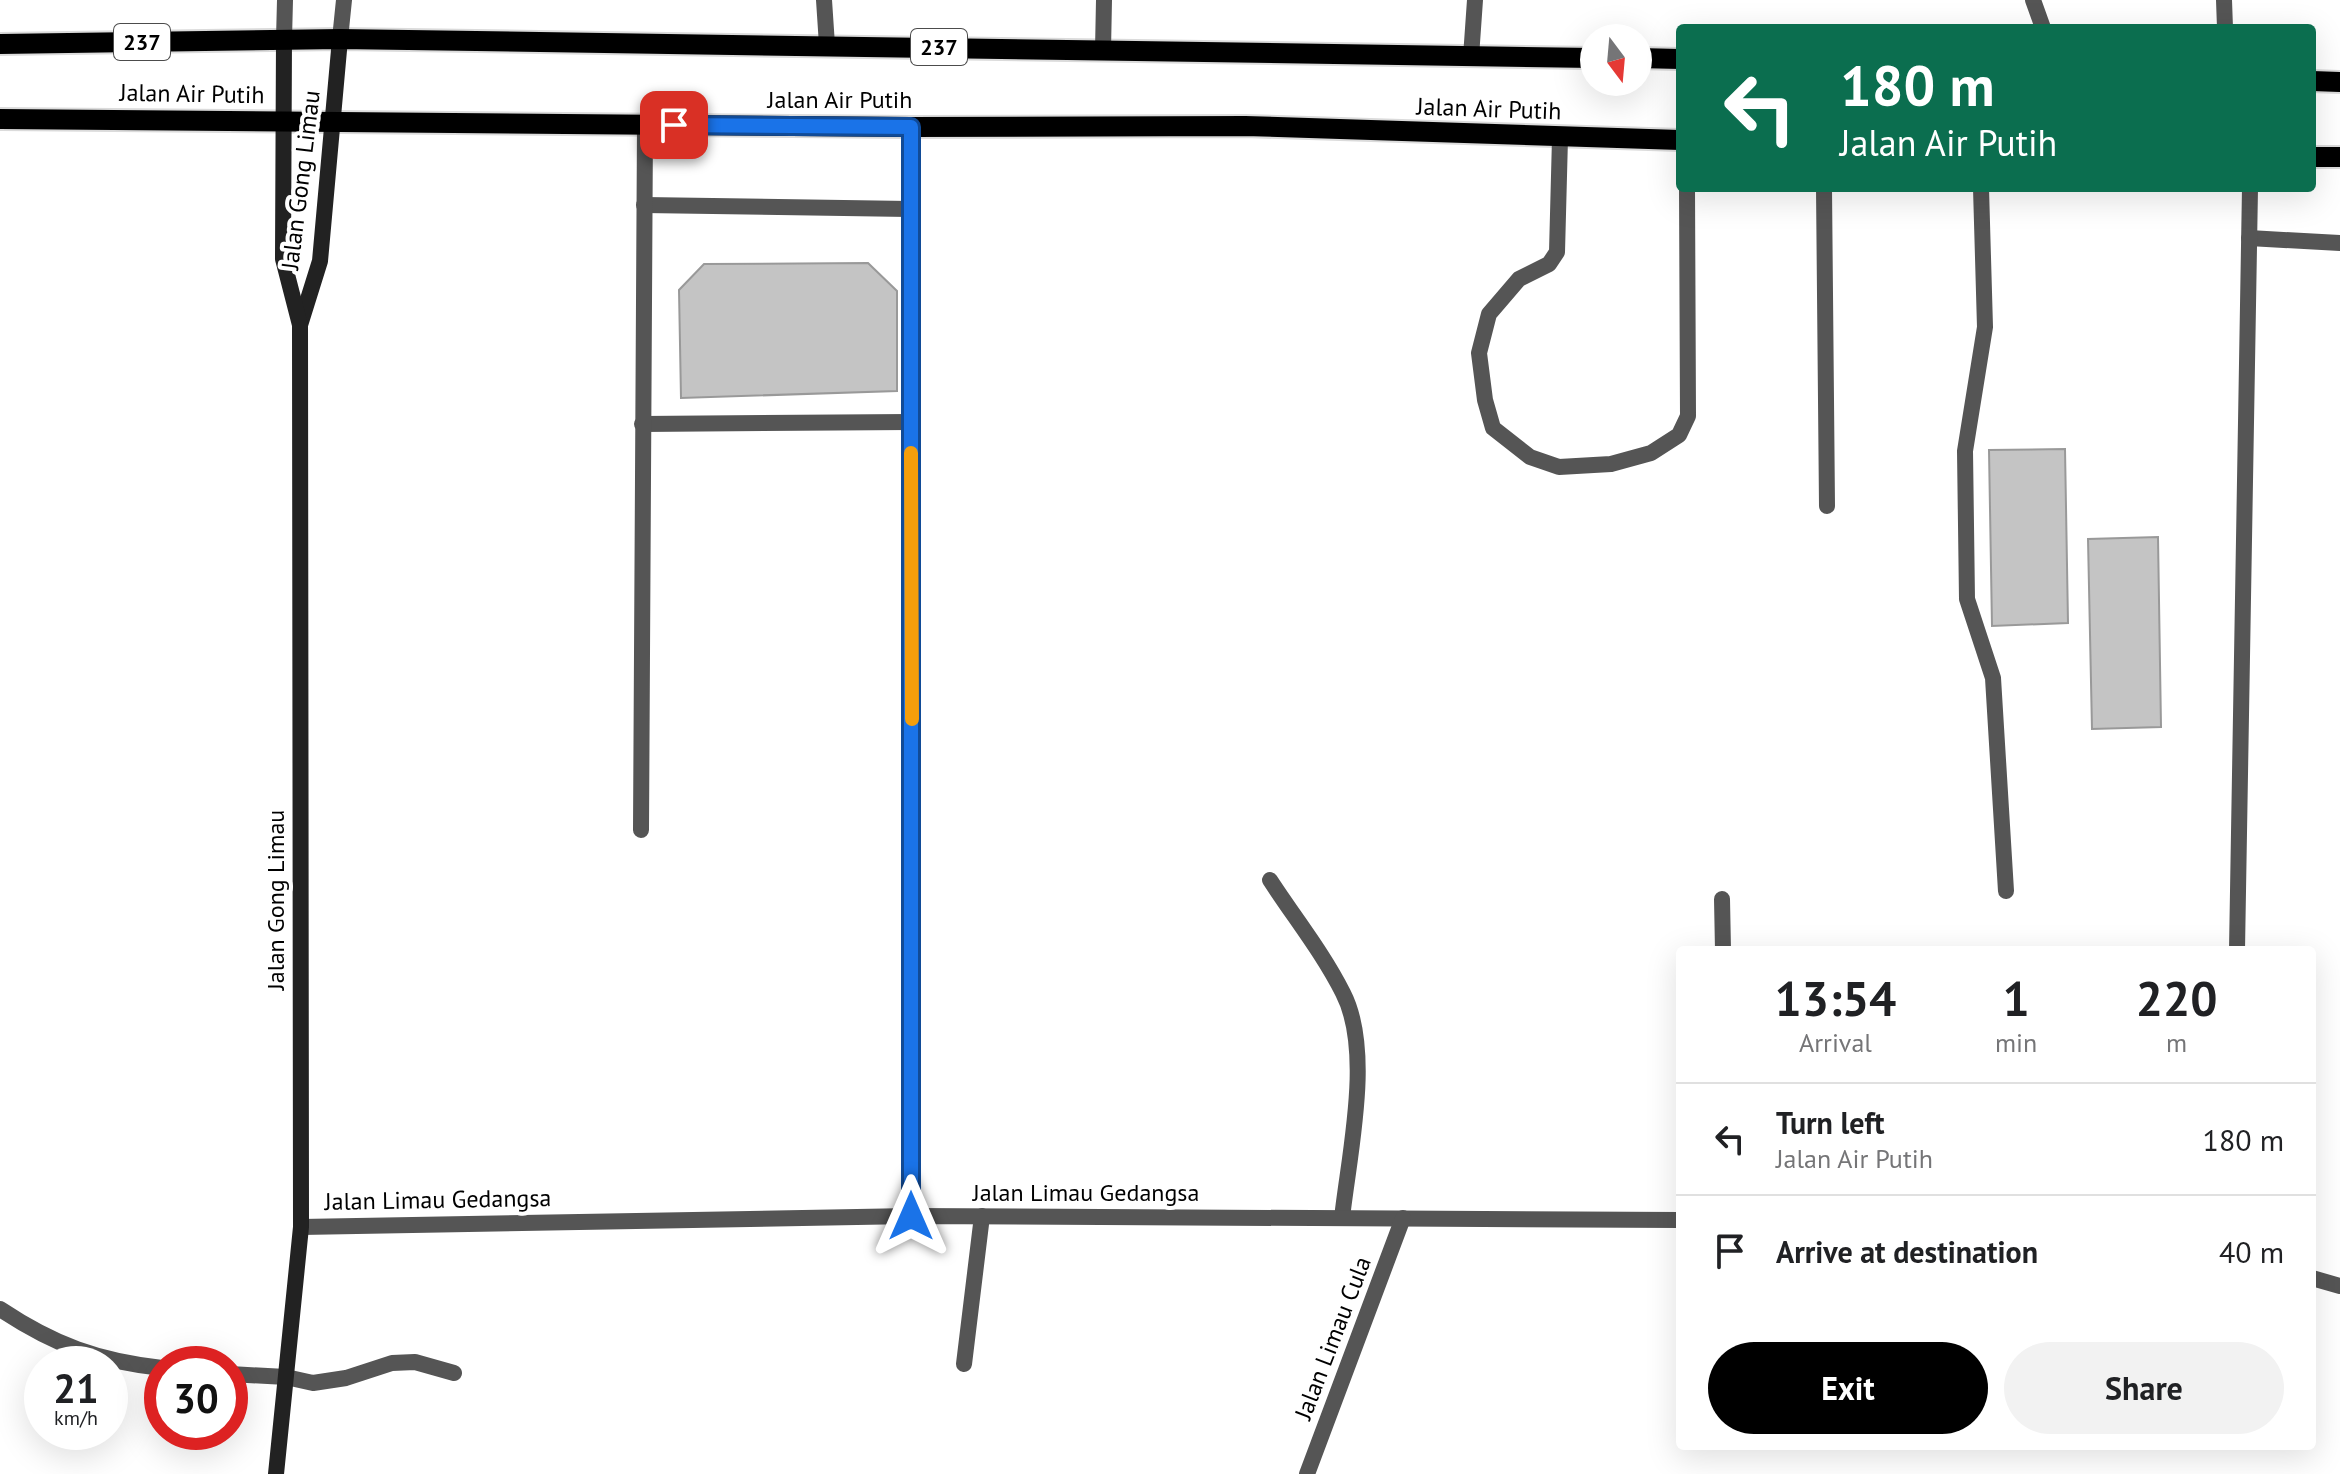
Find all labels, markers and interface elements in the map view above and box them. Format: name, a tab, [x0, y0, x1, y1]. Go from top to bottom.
road number: 237	[114, 24, 170, 60]
north arrow	[1580, 24, 1652, 96]
map controls	[1580, 24, 1652, 96]
road number: 237	[911, 29, 967, 65]
text: 180 m	[1840, 49, 1995, 121]
icon: left	[1708, 56, 1812, 160]
street label: Jalan Air Putih	[118, 77, 265, 110]
street label: Jalan Air Putih	[767, 84, 912, 115]
street label: Jalan Gong Limau	[274, 88, 327, 272]
street label: Jalan Air Putih	[1415, 90, 1562, 127]
pin	[640, 91, 708, 159]
icon: arrive	[652, 103, 696, 147]
text: Jalan Air Putih	[1840, 119, 2057, 166]
street label: Jalan Gong Limau	[260, 810, 291, 991]
text: 13:54	[1775, 967, 1896, 1029]
text: 1	[2002, 967, 2030, 1029]
text: 220	[2136, 967, 2217, 1029]
text: Arrival	[1799, 1026, 1872, 1059]
text: min	[1995, 1026, 2037, 1059]
text: m	[2166, 1026, 2187, 1059]
text: Turn left	[1776, 1103, 1884, 1142]
icon: left	[1708, 1117, 1752, 1161]
text: 180 m	[2203, 1120, 2284, 1159]
text: Jalan Air Putih	[1776, 1142, 1933, 1175]
position arrow	[869, 1174, 953, 1258]
street label: Jalan Limau Gedangsa	[972, 1177, 1199, 1208]
street label: Jalan Limau Gedangsa	[323, 1182, 552, 1217]
icon: arrive	[1708, 1229, 1752, 1273]
text: Arrive at destination	[1776, 1232, 2038, 1271]
text: 40 m	[2219, 1232, 2284, 1271]
street label: Jalan Limau Cula	[1287, 1252, 1378, 1425]
button: Exit	[1708, 1342, 1988, 1434]
button: Share	[2004, 1342, 2284, 1434]
speed limit sign: 30	[144, 1346, 248, 1450]
text: 21	[53, 1362, 99, 1414]
text: km/h	[54, 1405, 98, 1431]

